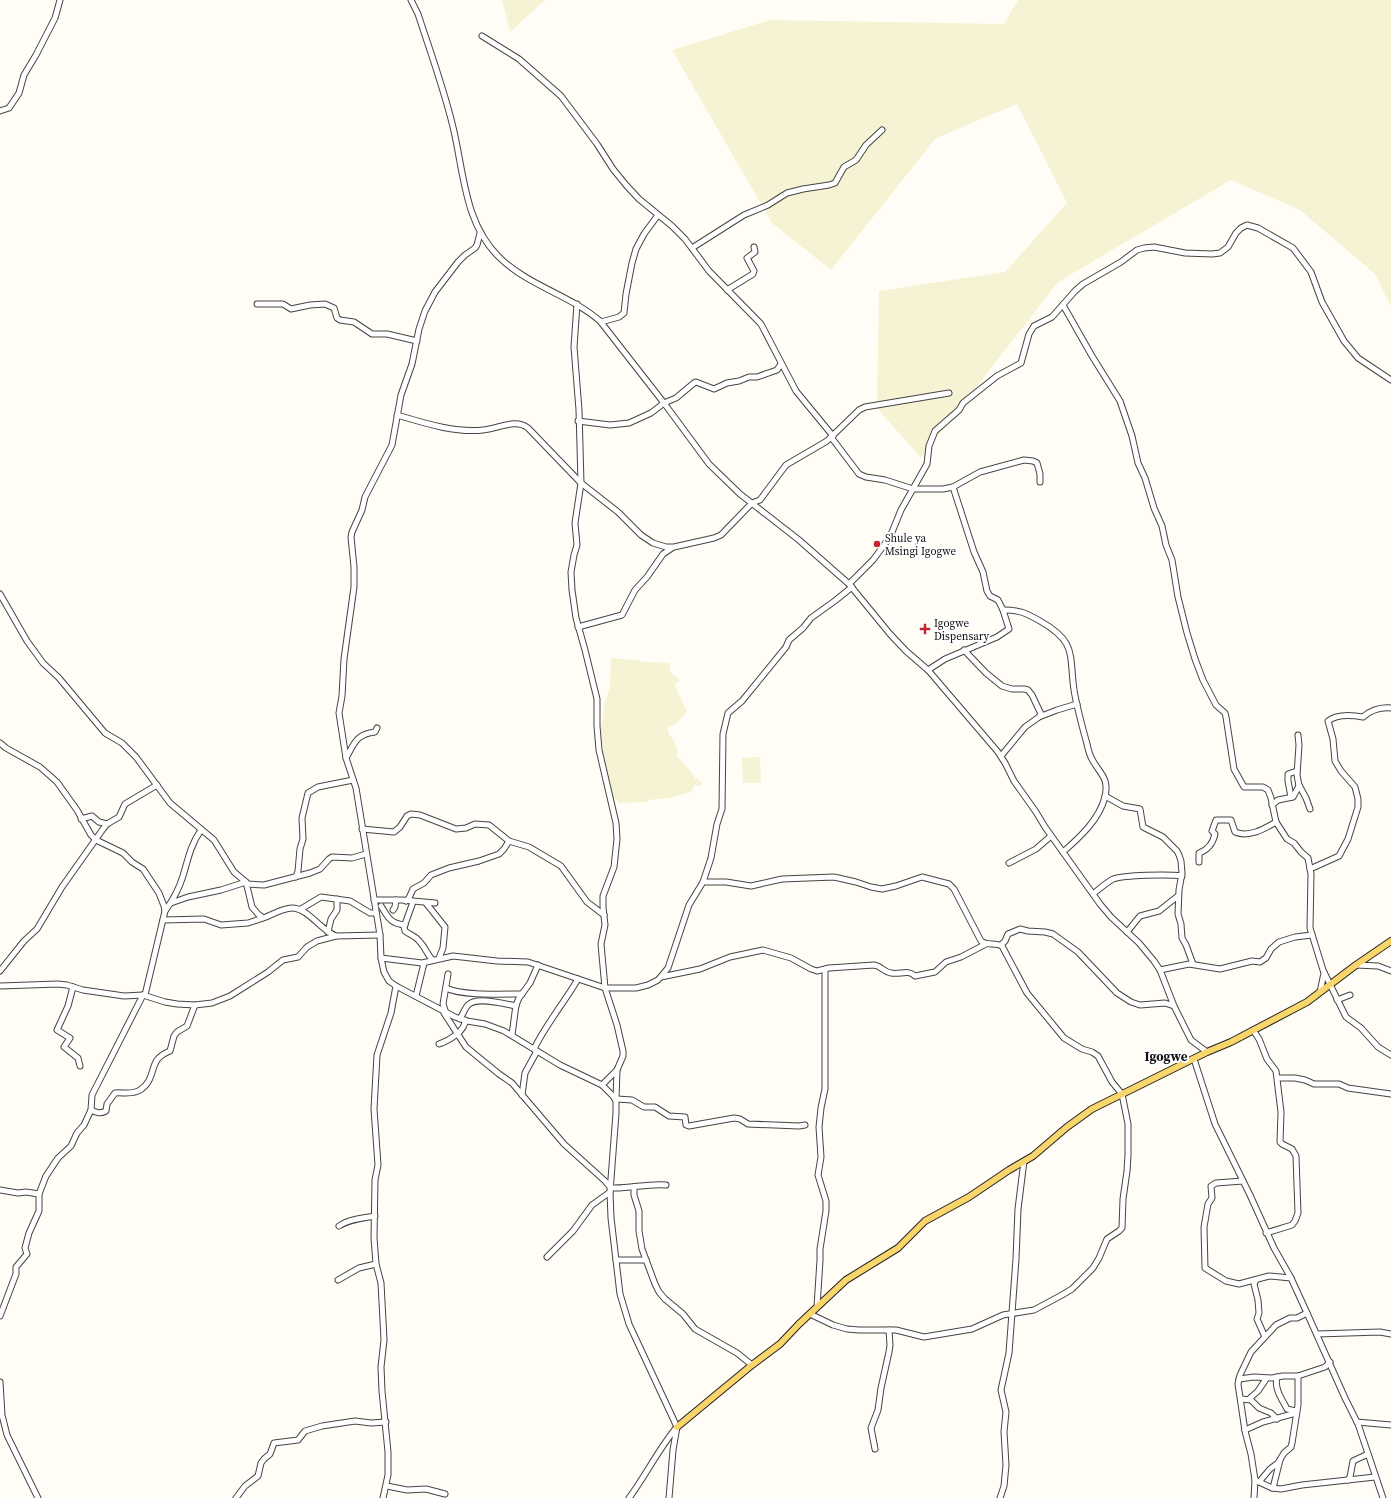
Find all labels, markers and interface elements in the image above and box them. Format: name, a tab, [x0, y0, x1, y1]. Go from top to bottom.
place label: Shule ya Msingi Igogwe	[885, 531, 956, 559]
marker: Shule ya Msingi Igogwe	[872, 539, 882, 549]
place label: Igogwe Dispensary	[934, 616, 990, 644]
marker: Igogwe Dispensary	[919, 623, 931, 635]
district label: Igogwe	[1145, 1048, 1188, 1065]

